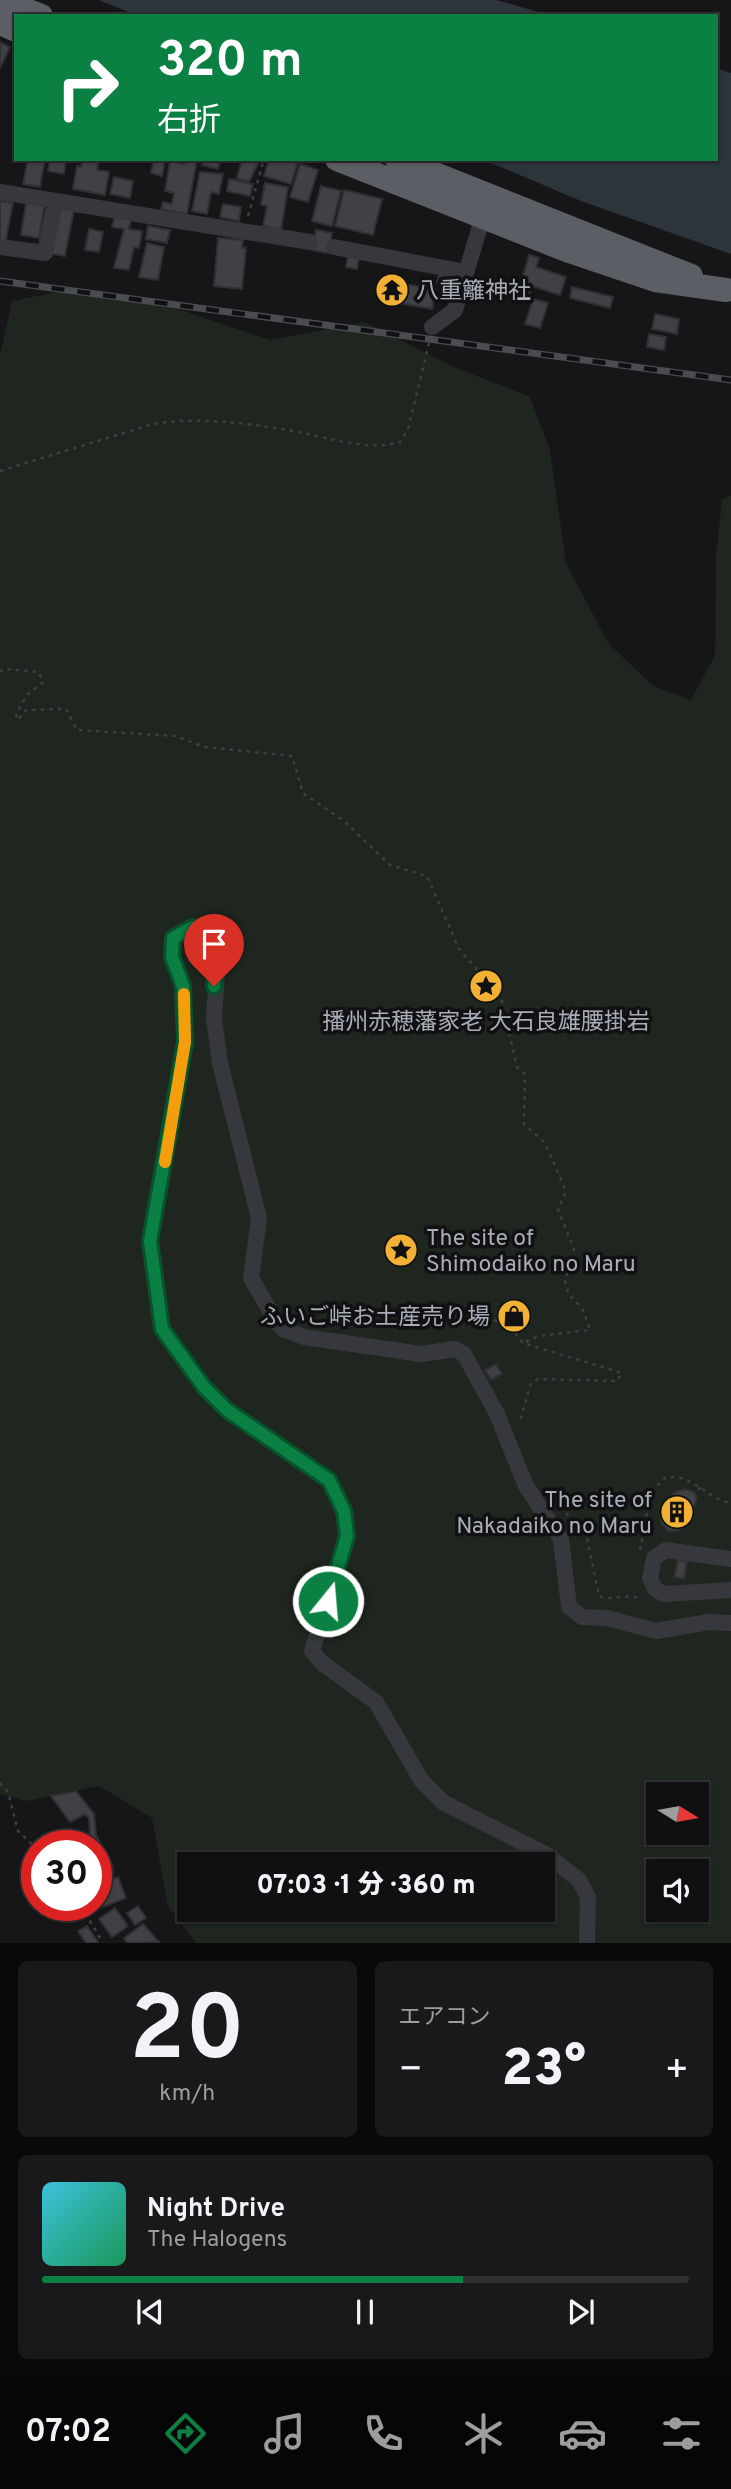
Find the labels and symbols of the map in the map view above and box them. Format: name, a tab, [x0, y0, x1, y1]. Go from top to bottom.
temple icon: 八重籬神社	[373, 271, 411, 309]
place label: 八重籬神社	[416, 278, 531, 307]
pin	[184, 914, 244, 986]
place icon: 播州赤穂藩家老 大石良雄腰掛岩	[467, 967, 505, 1005]
place label: 播州赤穂藩家老 大石良雄腰掛岩	[322, 1009, 650, 1038]
place label: The site of Shimodaiko no Maru	[426, 1225, 636, 1280]
place icon: The site of Shimodaiko no Maru	[382, 1231, 420, 1269]
shop icon: ふいご峠お土産売り場	[495, 1297, 533, 1335]
place label: ふいご峠お土産売り場	[260, 1304, 490, 1333]
place label: The site of Nakadaiko no Maru	[456, 1487, 652, 1542]
building icon: The site of Nakadaiko no Maru	[658, 1493, 696, 1531]
position arrow	[291, 1564, 365, 1638]
north arrow	[646, 1782, 709, 1844]
speed limit sign: 30	[21, 1830, 112, 1921]

